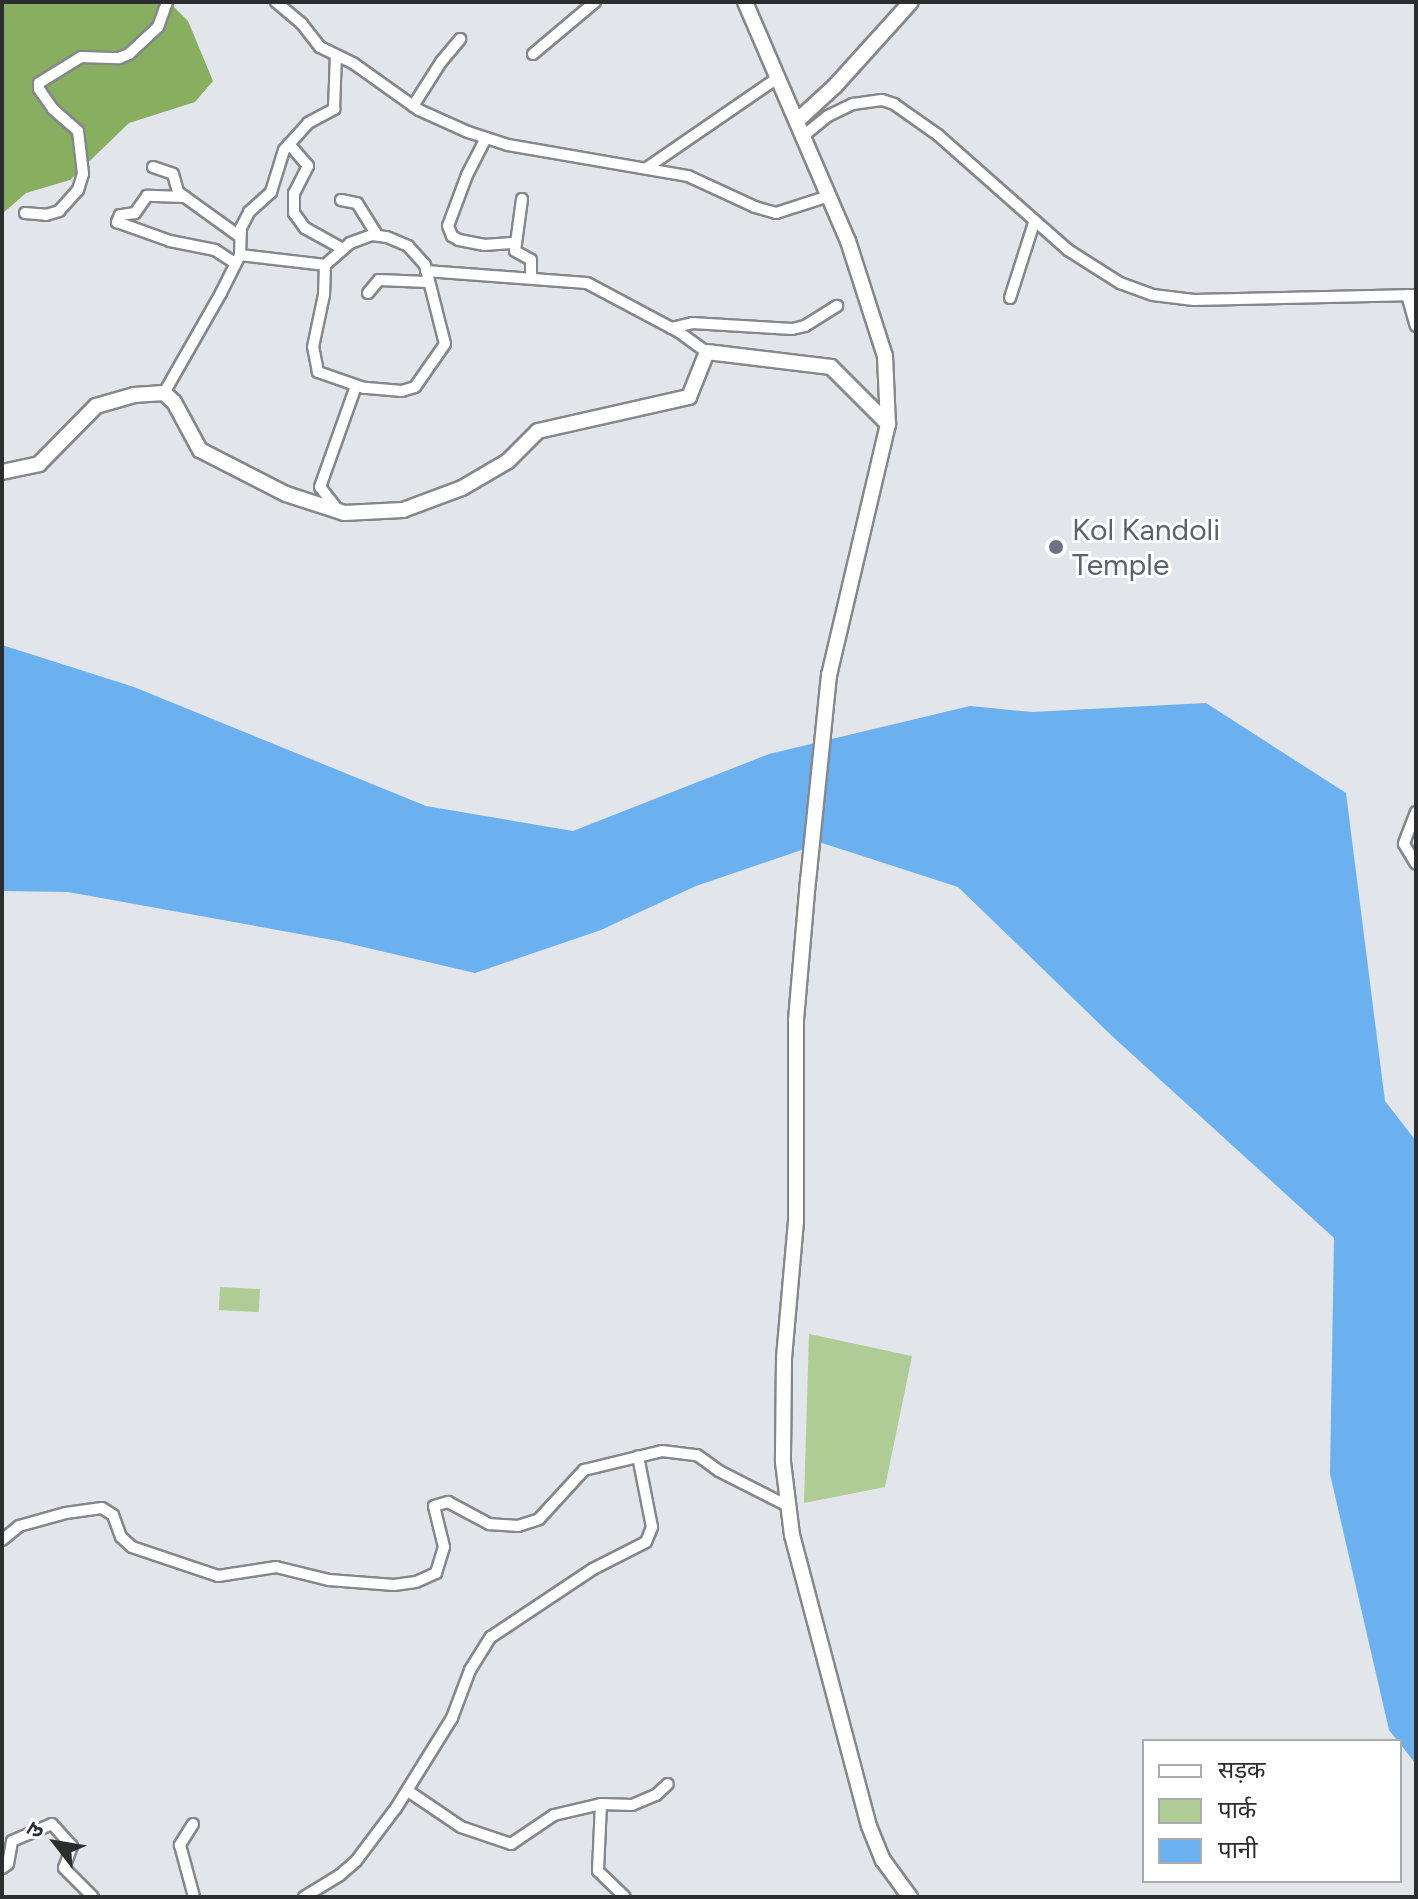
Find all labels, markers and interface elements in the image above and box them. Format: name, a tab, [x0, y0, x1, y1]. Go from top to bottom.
place label: Kol Kandoli Temple	[1072, 512, 1220, 582]
marker: Kol Kandoli Temple	[1047, 538, 1065, 556]
legend	[1142, 1739, 1402, 1883]
text: सड़क	[1218, 1755, 1266, 1784]
text: पार्क	[1218, 1795, 1256, 1824]
north arrow	[16, 1803, 96, 1883]
text: उ	[20, 1818, 50, 1843]
text: पानी	[1218, 1835, 1257, 1864]

